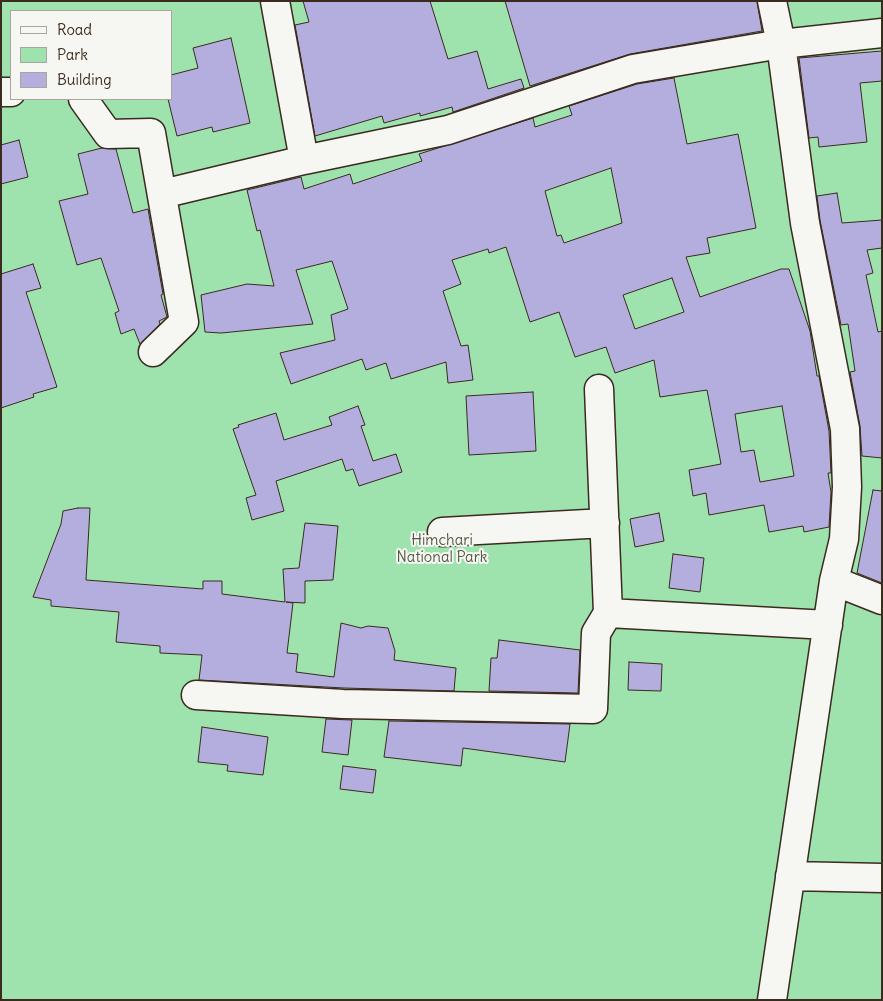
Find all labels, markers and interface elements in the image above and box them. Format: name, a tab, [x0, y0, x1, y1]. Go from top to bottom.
legend	[10, 10, 172, 100]
text: Road	[57, 20, 92, 39]
text: Park	[57, 45, 88, 64]
text: Building	[57, 70, 112, 89]
park label: Himchari National Park	[397, 532, 487, 567]

